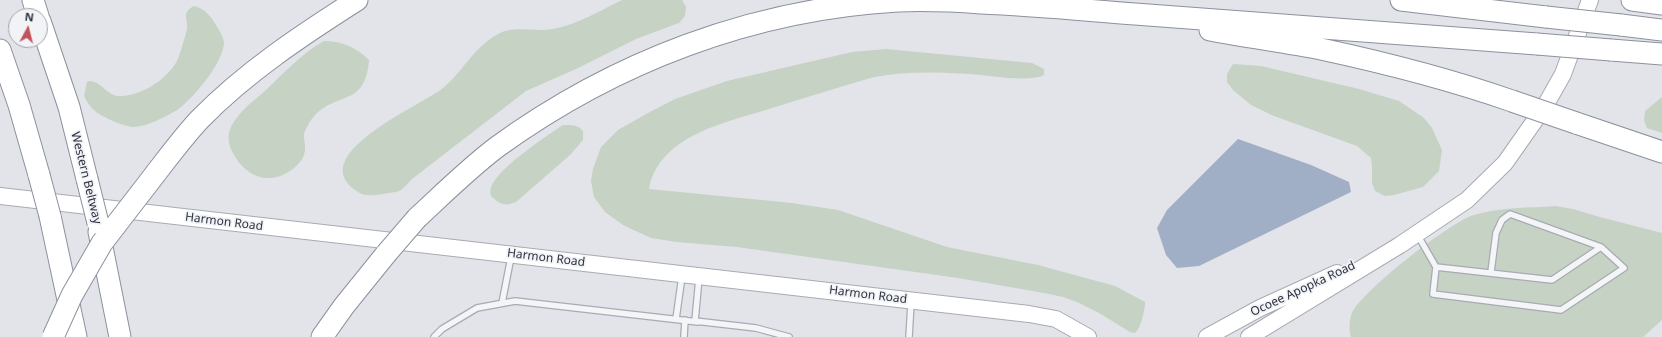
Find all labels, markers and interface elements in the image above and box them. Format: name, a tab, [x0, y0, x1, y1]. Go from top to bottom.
north arrow	[8, 8, 48, 48]
text: N	[24, 9, 35, 25]
street label: Western Beltway	[68, 131, 104, 225]
street label: Harmon Road	[184, 210, 264, 234]
street label: Harmon Road	[506, 246, 586, 270]
street label: Ocoee Apopka Road	[1248, 258, 1358, 320]
street label: Harmon Road	[828, 283, 908, 307]

